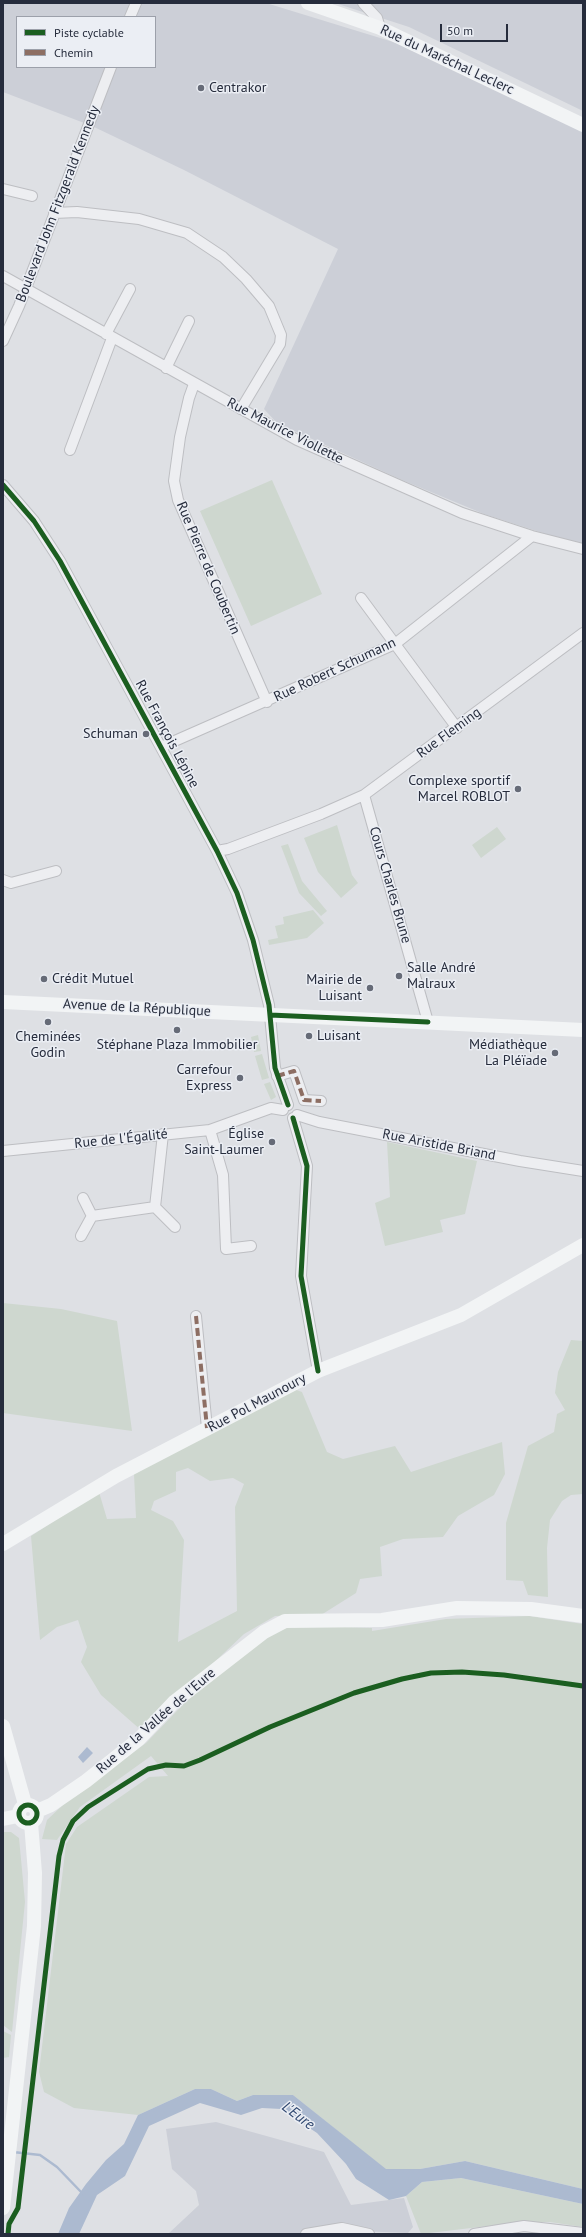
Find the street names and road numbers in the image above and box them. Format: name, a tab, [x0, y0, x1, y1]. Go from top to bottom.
street label: Rue du Maréchal Leclerc	[377, 22, 517, 98]
street label: Boulevard John Fitzgerald Kennedy	[13, 103, 103, 305]
street label: Rue Maurice Viollette	[224, 394, 346, 468]
street label: Rue Pierre de Coubertin	[172, 499, 244, 637]
street label: Rue Robert Schumann	[271, 634, 399, 706]
street label: Rue François Lépine	[131, 677, 203, 791]
street label: Rue Fleming	[414, 704, 484, 762]
street label: Cours Charles Brune	[365, 825, 415, 945]
street label: Avenue de la République	[63, 996, 211, 1020]
street label: Rue de l'Égalité	[74, 1126, 168, 1152]
street label: Rue Aristide Briand	[381, 1126, 497, 1164]
street label: Rue Pol Maunoury	[205, 1370, 309, 1436]
street label: Rue de la Vallée de l'Eure	[93, 1665, 219, 1777]

